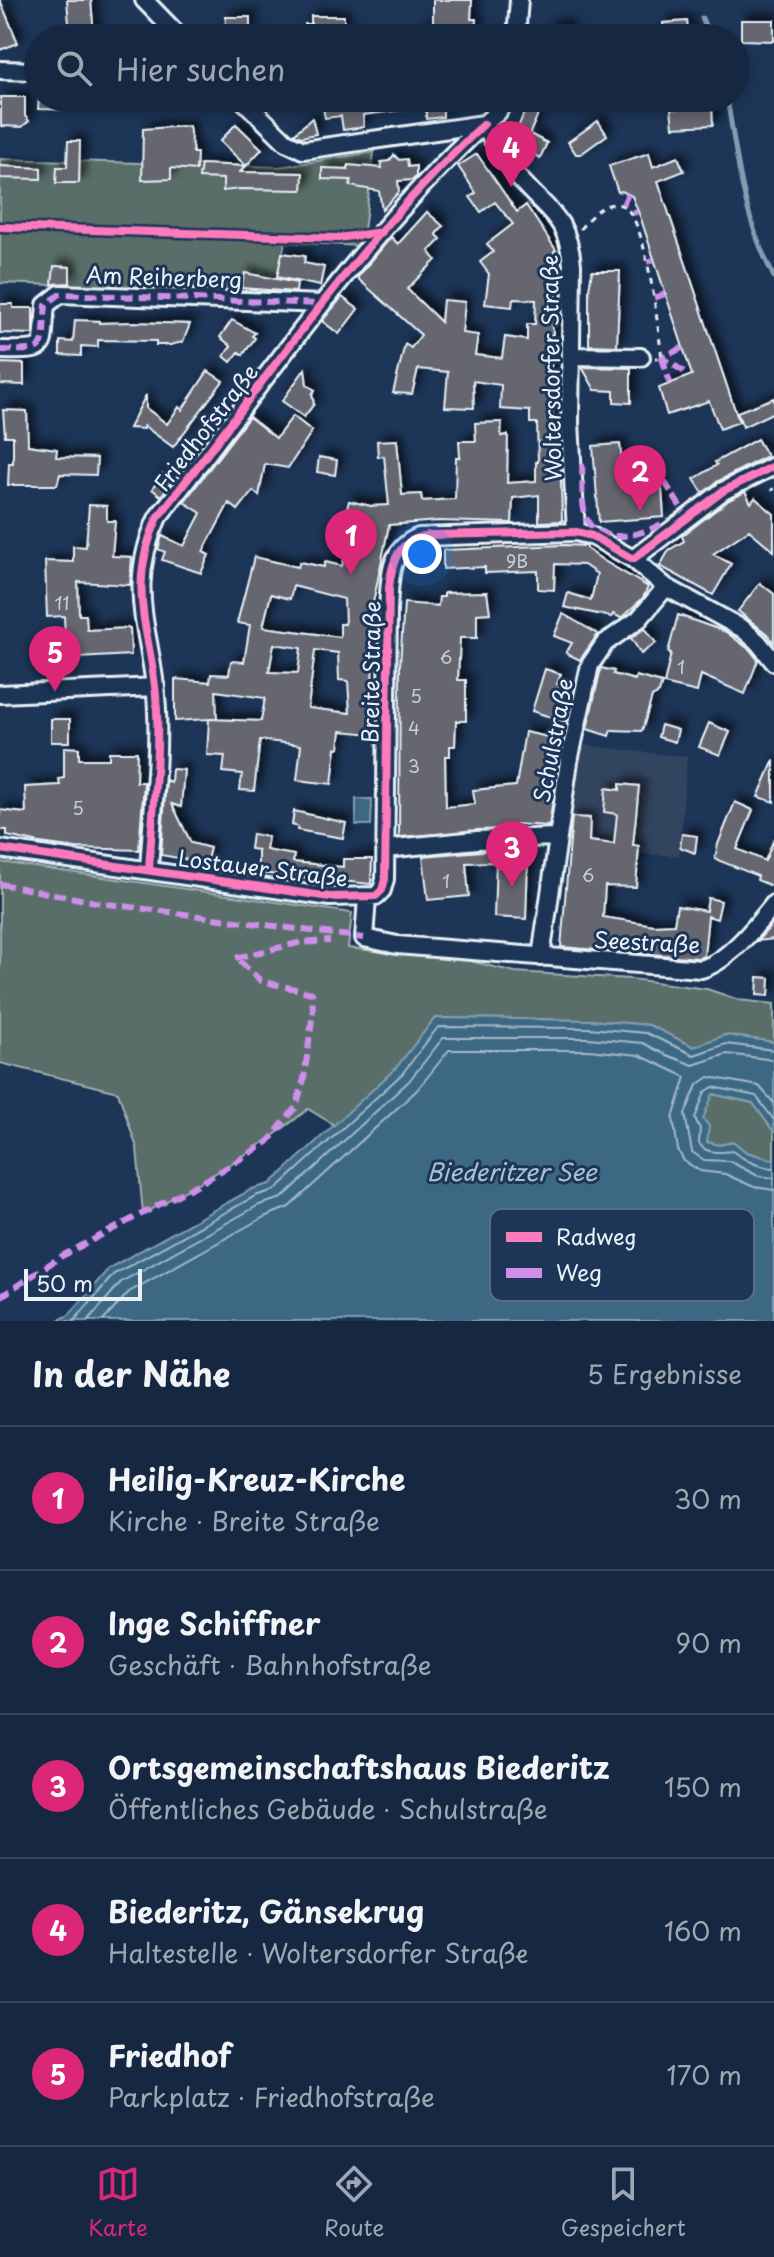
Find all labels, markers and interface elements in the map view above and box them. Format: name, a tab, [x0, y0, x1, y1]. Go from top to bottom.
search box	[24, 24, 750, 112]
icon: search	[52, 46, 96, 90]
text: Hier suchen	[116, 46, 285, 91]
pin: 4	[485, 121, 537, 187]
street label: Woltersdorfer Straße	[532, 255, 568, 481]
street label: Am Reiherberg	[85, 257, 243, 295]
street label: Friedhofstraße	[145, 356, 265, 498]
pin: 2	[614, 445, 666, 511]
pin: 1	[325, 509, 377, 575]
your location	[402, 534, 442, 574]
house number: 9B	[506, 547, 528, 574]
house number: 11	[54, 589, 70, 616]
street label: Breite Straße	[352, 601, 388, 743]
pin: 5	[29, 626, 81, 692]
house number: 6	[440, 643, 452, 670]
house number: 1	[677, 653, 685, 680]
street label: Schulstraße	[524, 675, 580, 805]
house number: 5	[410, 682, 422, 709]
house number: 4	[408, 714, 420, 741]
house number: 3	[408, 752, 420, 779]
house number: 5	[72, 794, 84, 821]
pin: 3	[486, 821, 538, 887]
street label: Lostauer Straße	[176, 840, 350, 894]
house number: 6	[582, 861, 594, 888]
house number: 1	[442, 867, 450, 894]
street label: Seestraße	[593, 922, 701, 960]
water label: Biederitzer See	[427, 1153, 598, 1189]
legend	[490, 1209, 754, 1301]
text: Radweg	[556, 1219, 637, 1252]
text: Weg	[556, 1255, 602, 1288]
scale bar	[24, 1265, 142, 1301]
text: 50 m	[36, 1266, 93, 1299]
text: In der Nähe	[32, 1347, 230, 1399]
text: 5 Ergebnisse	[587, 1354, 742, 1393]
text: Heilig-Kreuz-Kirche	[108, 1456, 406, 1501]
text: 1	[52, 1479, 64, 1518]
text: 30 m	[674, 1479, 742, 1518]
text: Kirche · Breite Straße	[108, 1501, 380, 1540]
text: Inge Schiffner	[108, 1600, 321, 1645]
text: 2	[49, 1623, 67, 1662]
text: 90 m	[675, 1623, 742, 1662]
text: Geschäft · Bahnhofstraße	[108, 1645, 432, 1684]
text: Ortsgemeinschaftshaus Biederitz	[108, 1744, 610, 1789]
text: 3	[49, 1767, 67, 1806]
text: 150 m	[664, 1767, 742, 1806]
text: Öffentliches Gebäude · Schulstraße	[108, 1789, 548, 1828]
text: Biederitz, Gänsekrug	[108, 1888, 424, 1933]
text: 4	[49, 1911, 67, 1950]
text: 160 m	[664, 1911, 742, 1950]
text: Haltestelle · Woltersdorfer Straße	[108, 1933, 528, 1972]
text: Friedhof	[108, 2032, 232, 2077]
text: 5	[50, 2055, 66, 2094]
text: 170 m	[667, 2055, 742, 2094]
text: Parkplatz · Friedhofstraße	[108, 2077, 435, 2116]
tab: Karte	[88, 2162, 148, 2243]
tab: Route	[324, 2162, 384, 2243]
tab: Gespeichert	[561, 2162, 686, 2243]

